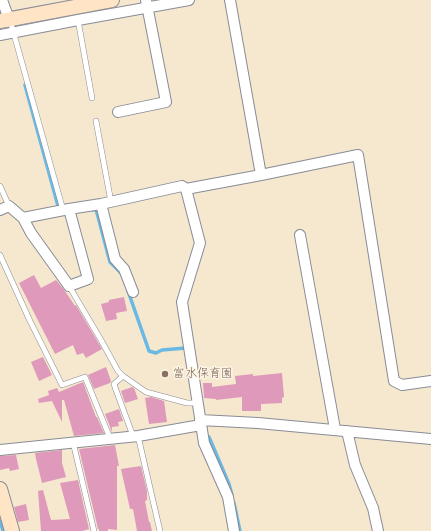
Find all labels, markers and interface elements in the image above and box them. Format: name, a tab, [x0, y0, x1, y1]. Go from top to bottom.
place label: 富水保育園	[173, 367, 233, 381]
marker: 富水保育園	[160, 369, 170, 379]

